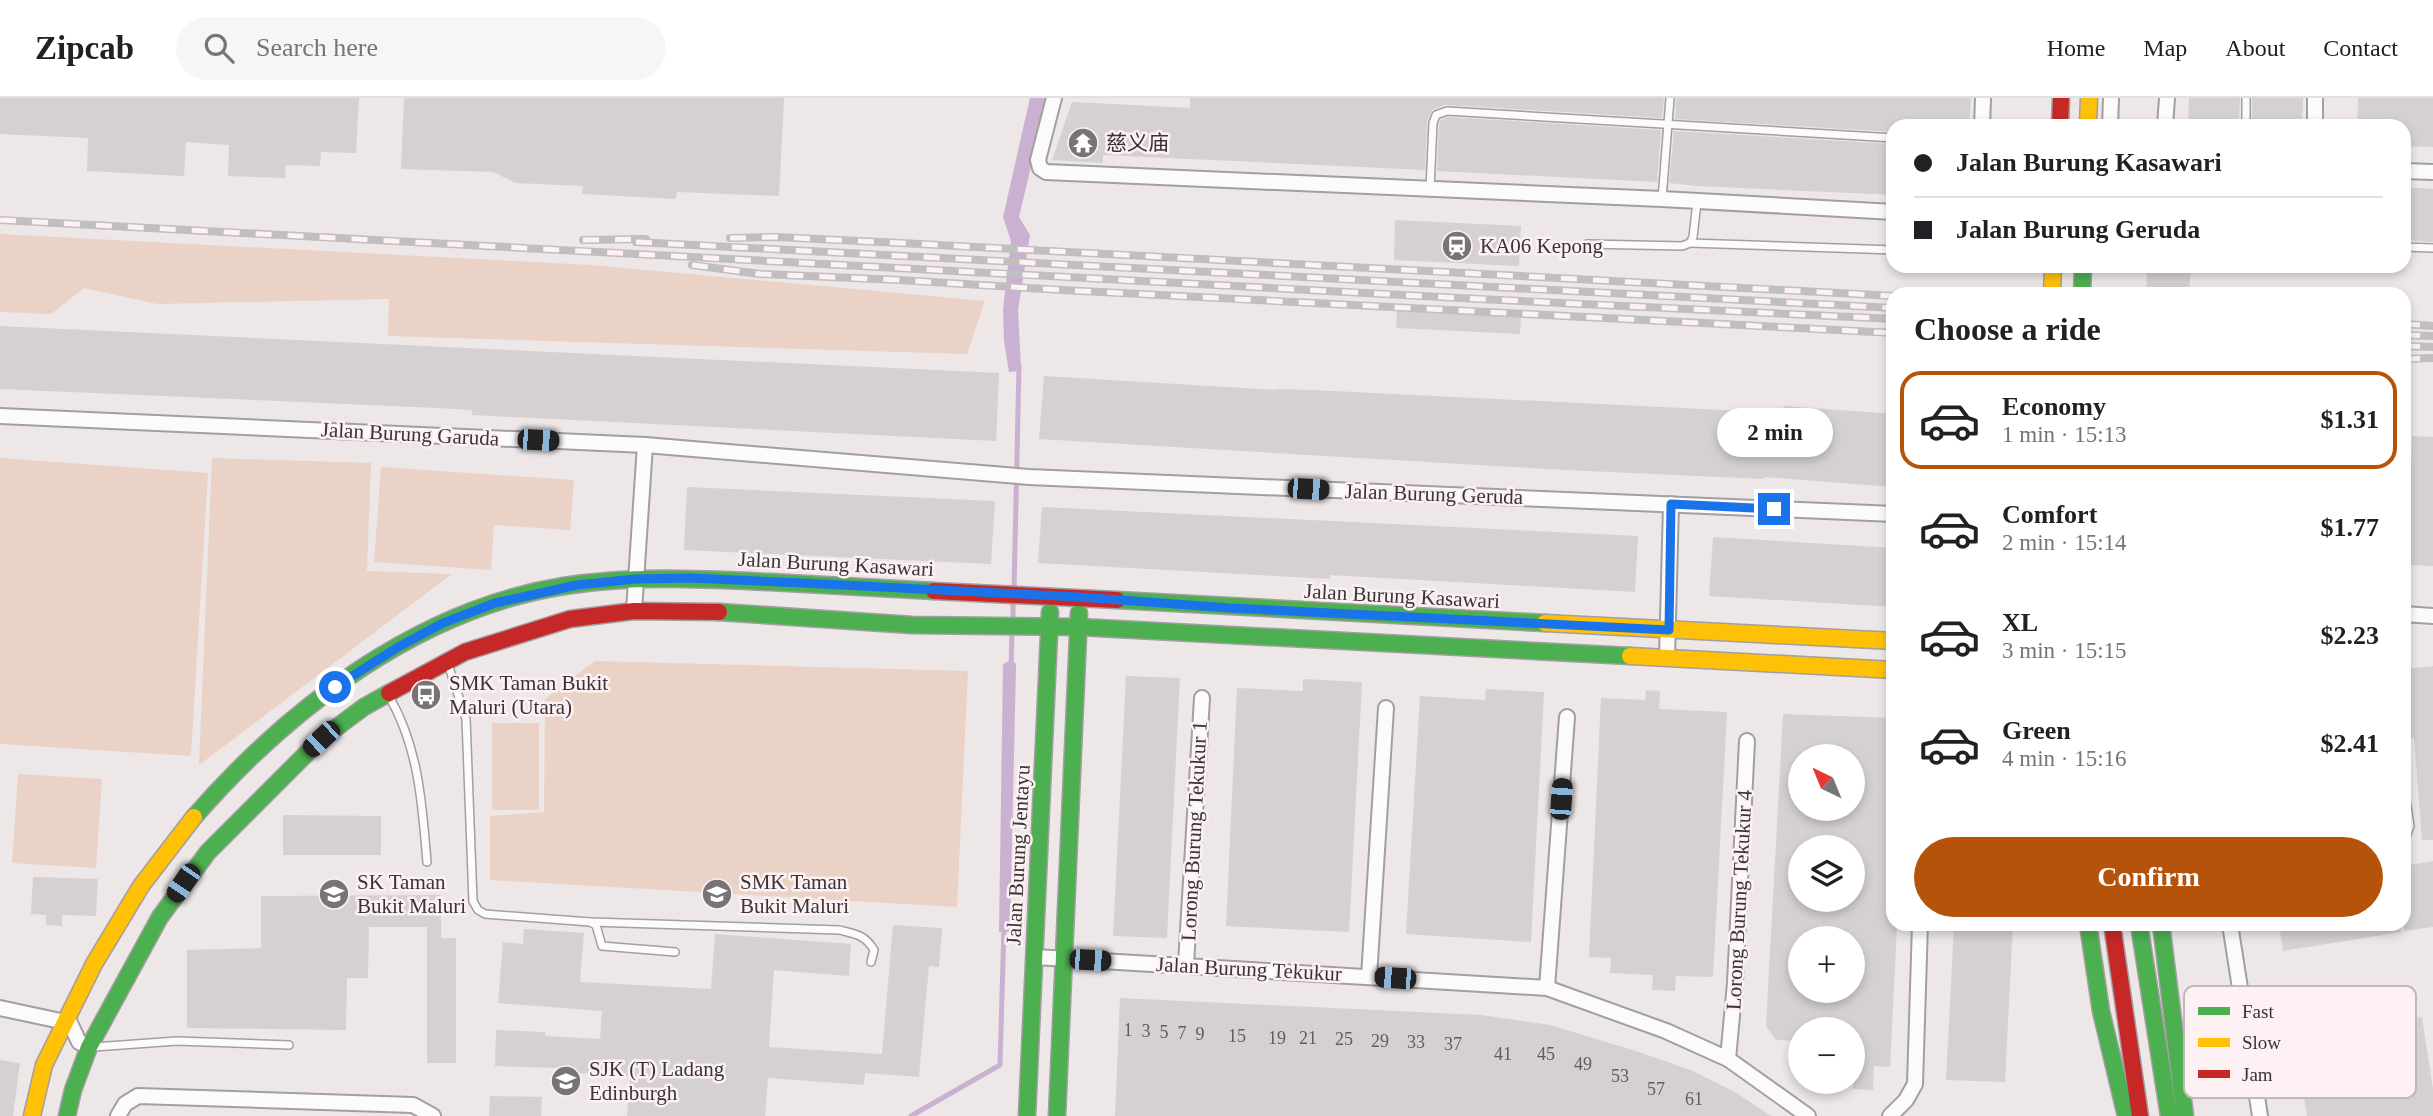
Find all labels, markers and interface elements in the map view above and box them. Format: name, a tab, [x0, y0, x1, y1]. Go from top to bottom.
search box	[176, 17, 666, 80]
icon: search	[200, 29, 238, 67]
text: Zipcab	[35, 30, 134, 66]
text: Search here	[256, 33, 378, 62]
text: Home	[2047, 35, 2105, 61]
text: Map	[2143, 35, 2187, 61]
text: About	[2225, 35, 2285, 61]
text: Contact	[2323, 35, 2398, 61]
temple icon: 慈义庙	[1066, 126, 1100, 160]
place label: 慈义庙	[1106, 131, 1169, 155]
text: Jalan Burung Kasawari	[1956, 148, 2222, 177]
text: Jalan Burung Geruda	[1956, 215, 2200, 244]
station icon: KA06 Kepong	[1440, 229, 1474, 263]
place label: KA06 Kepong	[1480, 234, 1604, 258]
text: Choose a ride	[1914, 311, 2101, 347]
icon: car	[1918, 389, 1981, 452]
text: Economy	[2002, 392, 2106, 421]
text: $1.31	[2321, 405, 2379, 434]
callout: 2 min	[1716, 408, 1832, 456]
street label: Jalan Burung Garuda	[320, 417, 500, 451]
text: 2 min	[1747, 420, 1803, 445]
text: 1 min · 15:13	[2002, 422, 2127, 447]
car	[517, 428, 560, 452]
car	[1287, 477, 1330, 501]
street label: Jalan Burung Geruda	[1344, 479, 1524, 509]
route end	[1758, 493, 1790, 525]
icon: car	[1918, 497, 1981, 560]
text: Comfort	[2002, 500, 2097, 529]
text: $1.77	[2321, 513, 2379, 542]
text: 2 min · 15:14	[2002, 530, 2127, 555]
street label: Jalan Burung Kasawari	[738, 547, 935, 581]
street label: Jalan Burung Kasawari	[1304, 579, 1501, 613]
icon: car	[1918, 605, 1981, 668]
text: XL	[2002, 608, 2038, 637]
text: $2.23	[2321, 621, 2379, 650]
text: 3 min · 15:15	[2002, 638, 2127, 663]
route start	[319, 671, 351, 703]
place label: SMK Taman Bukit Maluri (Utara)	[449, 671, 608, 719]
bus stop icon: SMK Taman Bukit Maluri (Utara)	[409, 678, 443, 712]
icon: car	[1918, 713, 1981, 776]
text: Green	[2002, 716, 2071, 745]
car	[299, 717, 344, 761]
street label: Lorong Burung Tekukur 1	[1176, 720, 1212, 942]
text: $2.41	[2321, 729, 2379, 758]
north arrow	[1788, 744, 1866, 821]
map controls	[1788, 744, 1865, 1094]
text: 4 min · 15:16	[2002, 746, 2127, 771]
street label: Jalan Burung Jentayu	[1001, 764, 1035, 946]
car	[1550, 777, 1573, 821]
street label: Lorong Burung Tekukur 4	[1721, 789, 1757, 1011]
button: layers	[1788, 835, 1865, 912]
button: Confirm	[1914, 837, 2383, 917]
car	[163, 860, 204, 906]
place label: SK Taman Bukit Maluri	[357, 870, 466, 918]
place label: SMK Taman Bukit Maluri	[740, 870, 849, 918]
school or university icon: SK Taman Bukit Maluri	[317, 877, 351, 911]
school or university icon: SMK Taman Bukit Maluri	[700, 877, 734, 911]
button: +	[1788, 926, 1865, 1003]
car	[1069, 948, 1112, 972]
street label: Jalan Burung Tekukur	[1156, 952, 1342, 986]
car	[1374, 966, 1417, 990]
legend	[2184, 986, 2416, 1098]
text: Fast	[2242, 1001, 2274, 1022]
button: −	[1788, 1017, 1865, 1094]
house number: 1	[1124, 1020, 1133, 1040]
house number: 3	[1142, 1021, 1151, 1041]
house number: 5	[1160, 1022, 1169, 1042]
house number: 7	[1178, 1023, 1187, 1043]
house number: 9	[1196, 1024, 1205, 1044]
house number: 15	[1228, 1026, 1246, 1046]
house number: 19	[1268, 1028, 1286, 1048]
house number: 21	[1299, 1028, 1317, 1048]
house number: 25	[1335, 1029, 1353, 1049]
house number: 29	[1371, 1031, 1389, 1051]
house number: 33	[1407, 1032, 1425, 1052]
text: Slow	[2242, 1032, 2281, 1053]
house number: 37	[1444, 1034, 1462, 1054]
house number: 41	[1494, 1044, 1512, 1064]
house number: 45	[1537, 1044, 1555, 1064]
house number: 49	[1574, 1054, 1592, 1074]
place label: SJK (T) Ladang Edinburgh	[589, 1057, 725, 1105]
school or university icon: SJK (T) Ladang Edinburgh	[549, 1064, 583, 1098]
text: Jam	[2242, 1064, 2273, 1085]
house number: 53	[1611, 1066, 1629, 1086]
house number: 57	[1647, 1079, 1665, 1099]
house number: 61	[1685, 1089, 1703, 1109]

